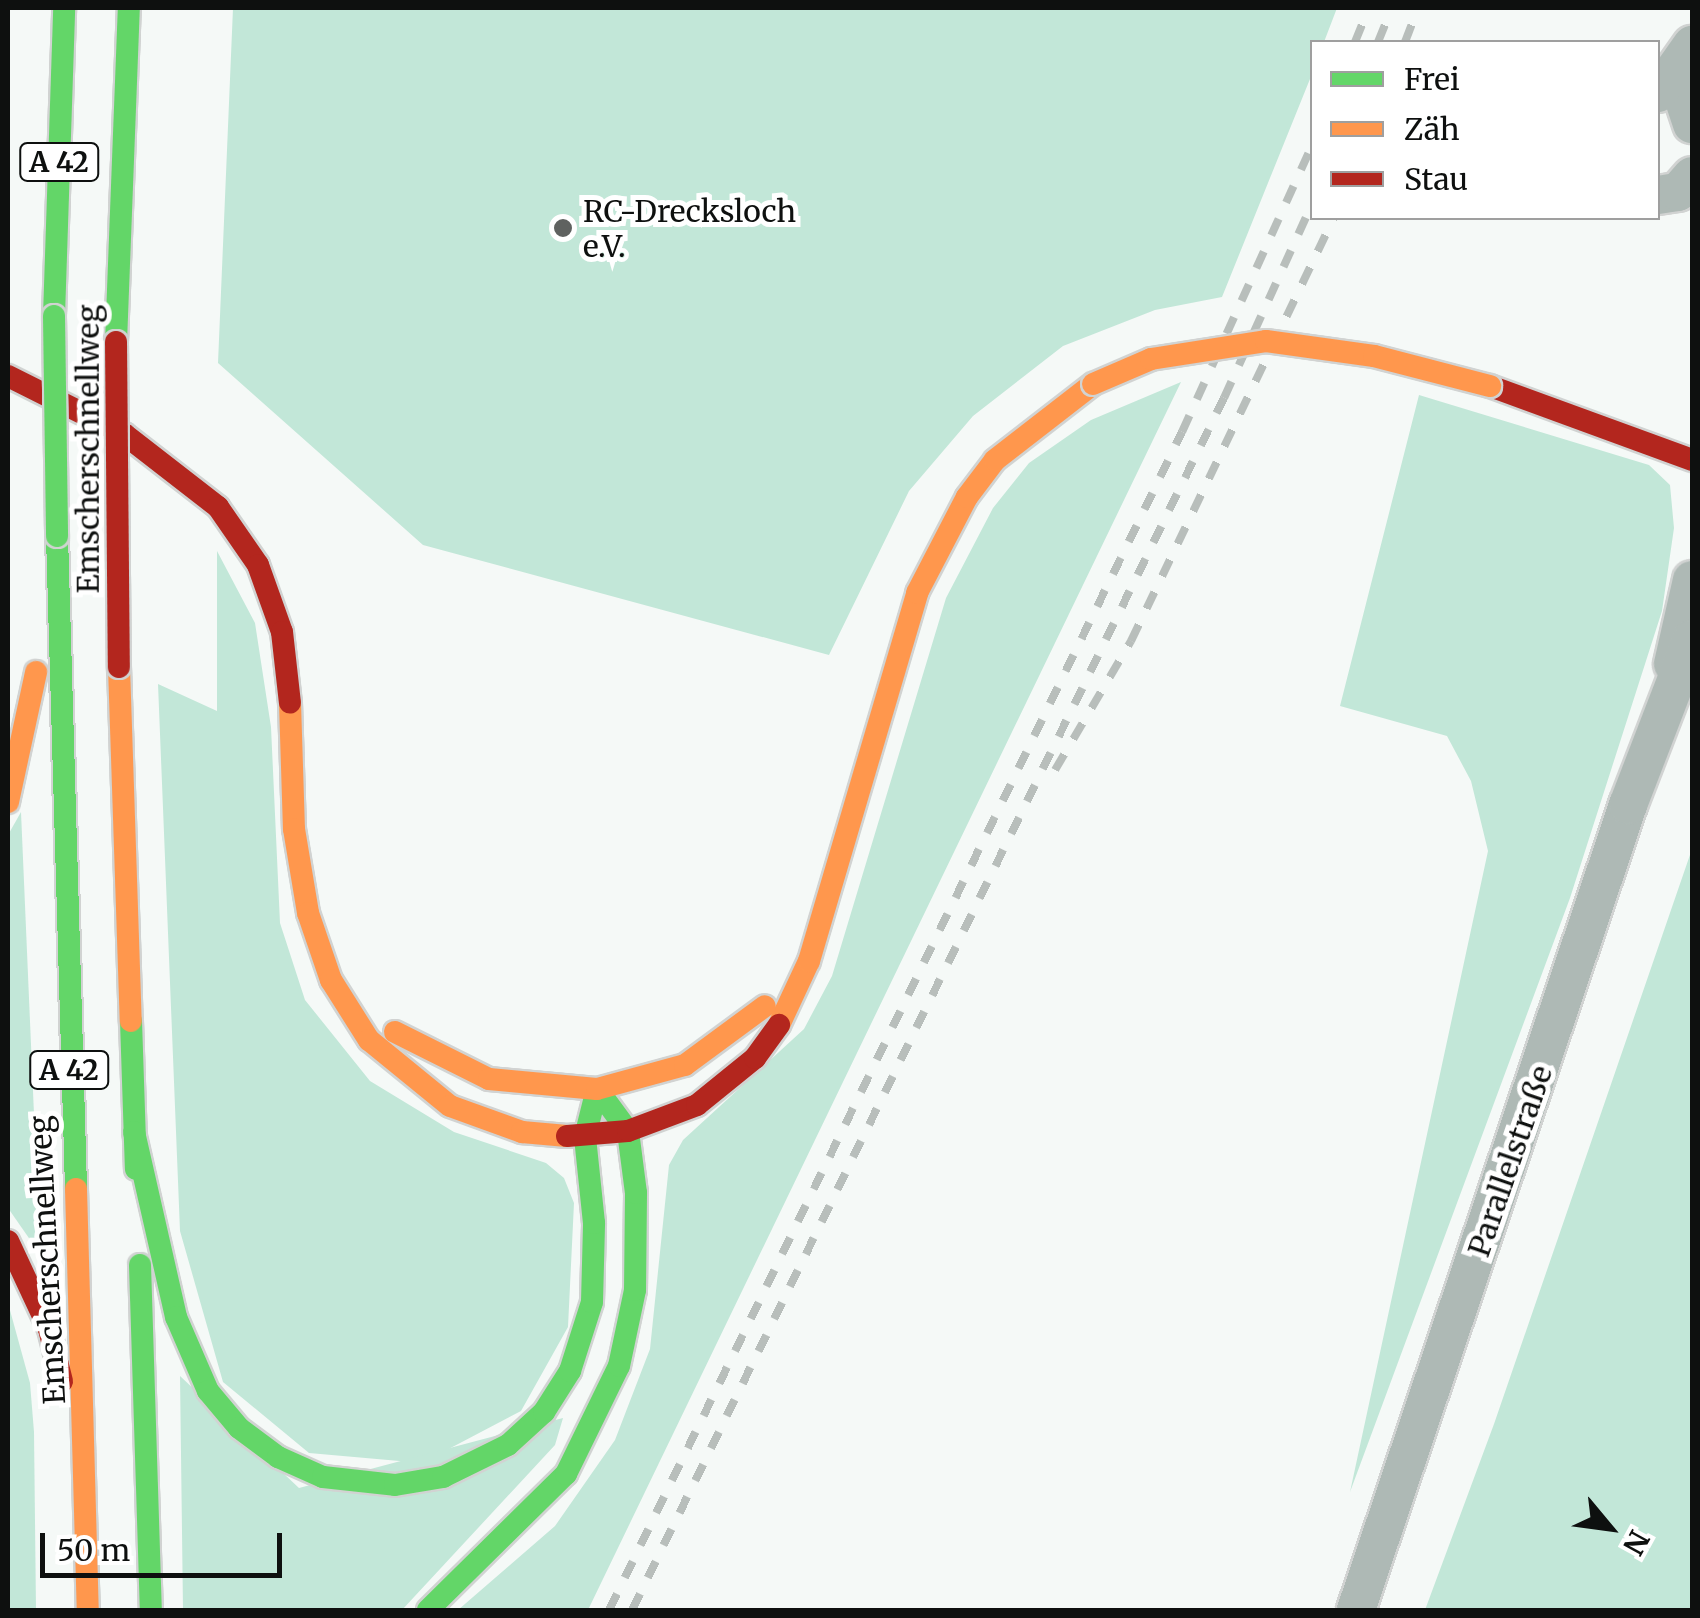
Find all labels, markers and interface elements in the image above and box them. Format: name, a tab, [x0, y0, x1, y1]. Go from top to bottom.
legend	[1310, 40, 1660, 220]
text: Frei	[1404, 60, 1460, 98]
text: Zäh	[1404, 110, 1460, 148]
road number: A 42	[19, 139, 99, 185]
text: Stau	[1404, 160, 1468, 198]
place label: RC-Drecksloch e.V.	[583, 193, 796, 264]
marker: RC-Drecksloch e.V.	[552, 217, 574, 239]
street label: Emscherschnellweg	[70, 305, 106, 593]
road number: A 42	[29, 1047, 109, 1093]
street label: Parallelstraße	[1461, 1061, 1559, 1261]
street label: Emscherschnellweg	[21, 1115, 73, 1405]
north arrow	[1560, 1478, 1660, 1578]
scale bar	[45, 1513, 288, 1575]
text: N	[1615, 1524, 1657, 1561]
text: 50 m	[57, 1531, 130, 1569]

